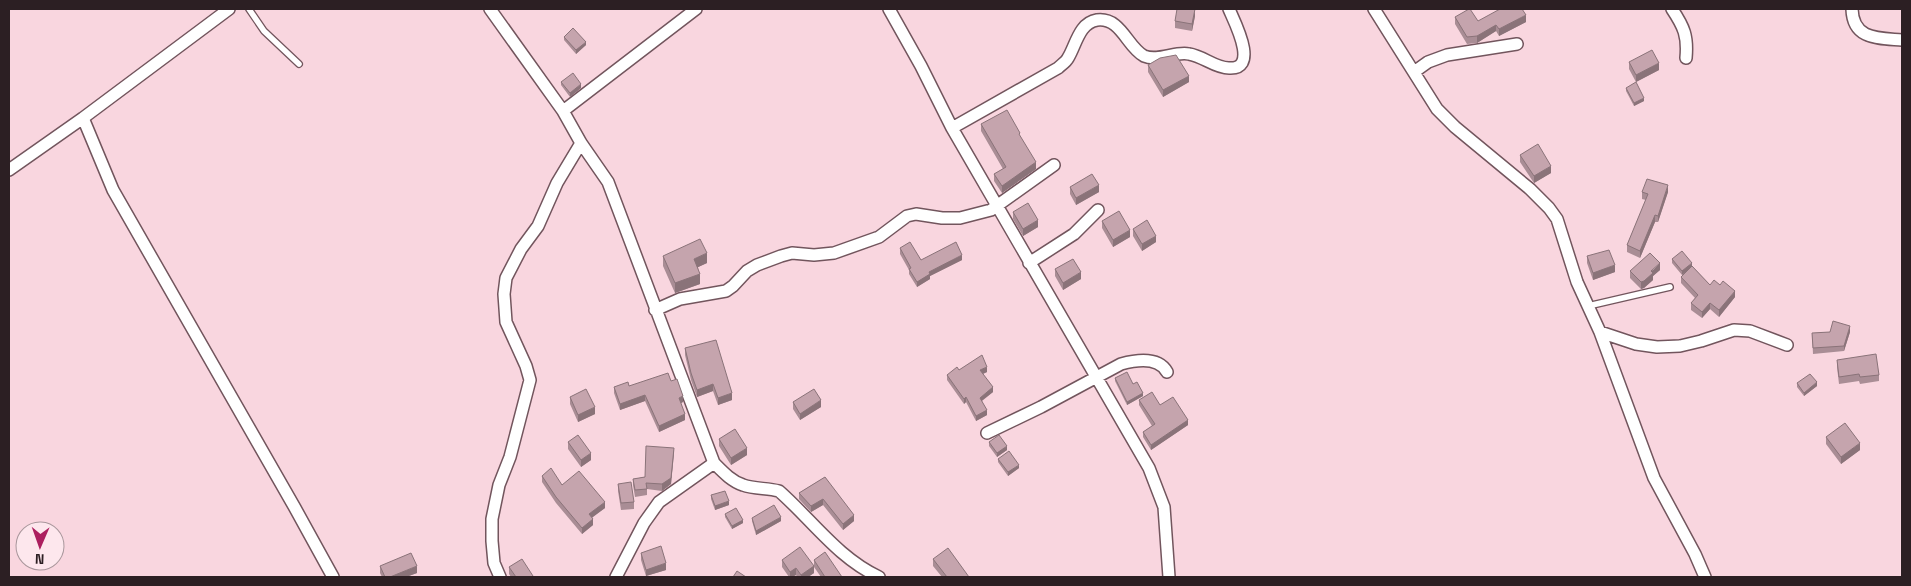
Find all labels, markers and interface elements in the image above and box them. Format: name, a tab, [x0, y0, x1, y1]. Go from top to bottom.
north arrow	[15, 521, 65, 571]
text: N	[35, 550, 45, 568]

